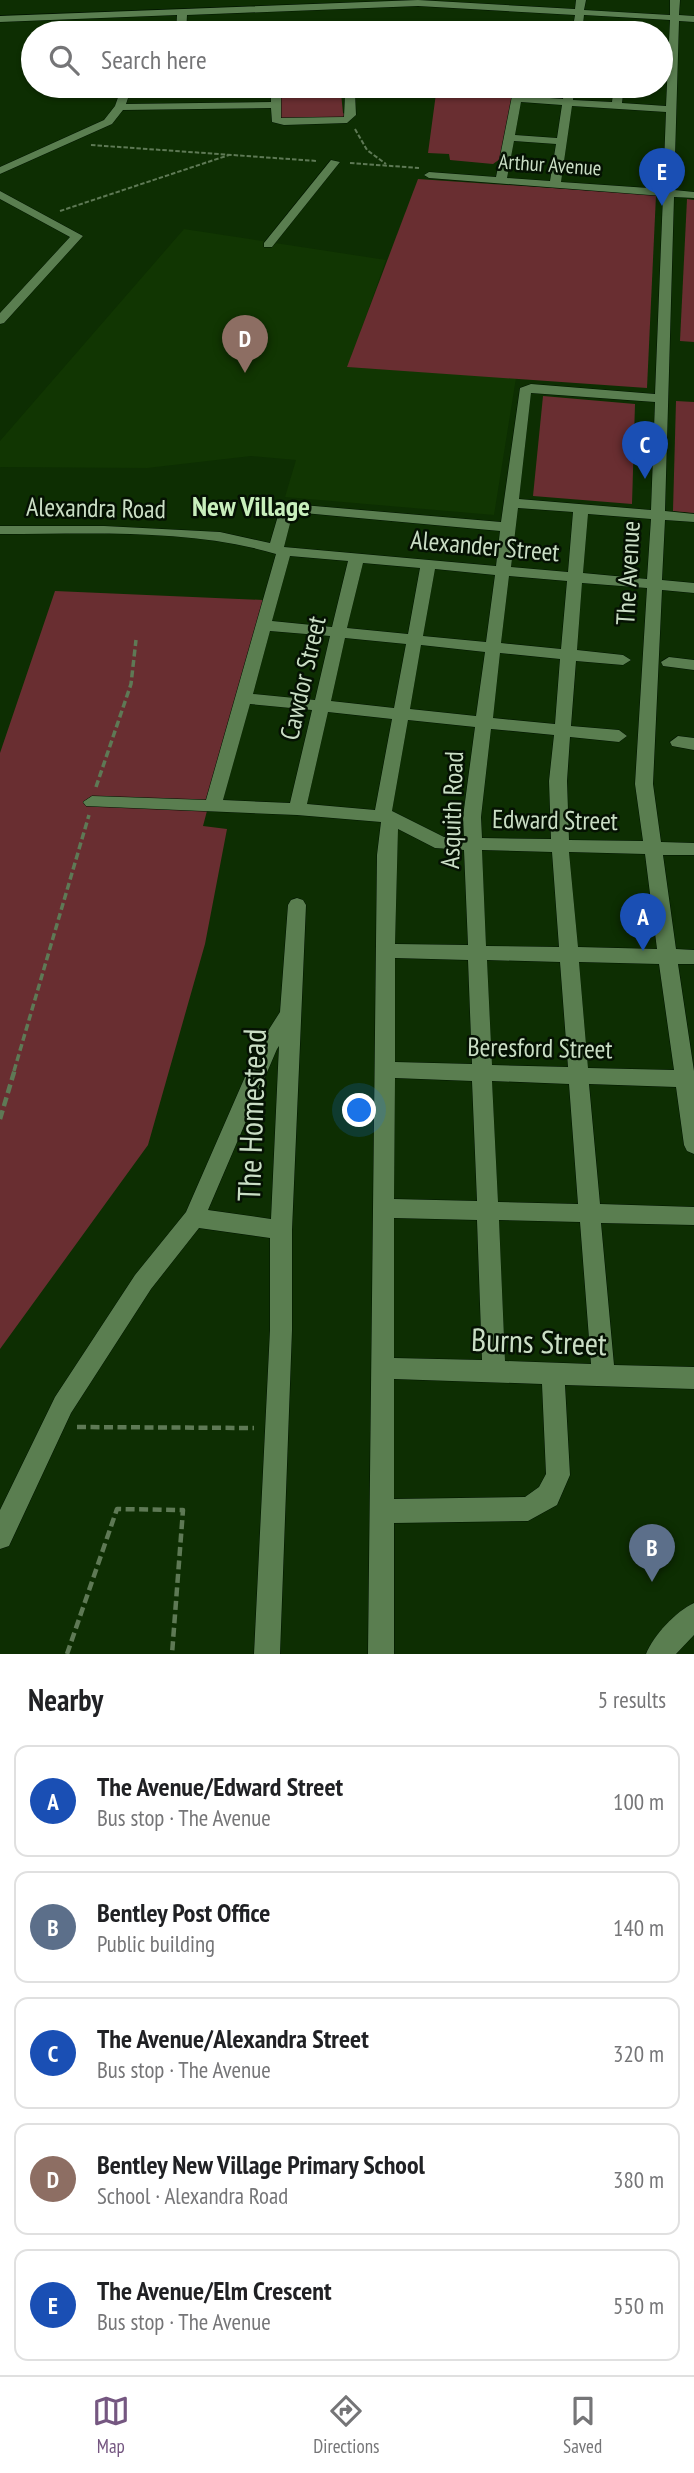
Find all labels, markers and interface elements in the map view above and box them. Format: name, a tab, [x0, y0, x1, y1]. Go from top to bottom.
search box	[21, 21, 673, 98]
icon: search	[45, 41, 83, 79]
text: Search here	[101, 43, 207, 76]
street label: Arthur Avenue	[498, 147, 602, 182]
pin: E	[639, 148, 685, 206]
pin: D	[222, 315, 268, 373]
pin: C	[622, 421, 668, 479]
district label: New Village	[192, 487, 310, 524]
street label: Alexandra Road	[26, 490, 166, 525]
street label: The Avenue	[608, 520, 647, 626]
street label: Alexander Street	[409, 523, 561, 568]
street label: Cawdor Street	[272, 613, 333, 743]
street label: Asquith Road	[433, 751, 470, 869]
street label: Edward Street	[492, 802, 618, 837]
pin: A	[620, 893, 666, 951]
street label: The Homestead	[227, 1028, 275, 1202]
street label: Beresford Street	[467, 1030, 613, 1065]
your location	[342, 1093, 376, 1127]
street label: Burns Street	[471, 1318, 608, 1364]
pin: B	[629, 1524, 675, 1582]
text: Nearby	[28, 1680, 103, 1719]
text: 5 results	[598, 1685, 666, 1714]
text: The Avenue/Edward Street	[97, 1770, 343, 1803]
text: A	[47, 1787, 59, 1816]
text: 100 m	[613, 1787, 664, 1816]
text: Bus stop · The Avenue	[97, 1803, 271, 1832]
text: Bentley Post Office	[97, 1896, 270, 1929]
text: B	[47, 1913, 59, 1942]
text: 140 m	[613, 1913, 664, 1942]
text: Public building	[97, 1929, 215, 1958]
text: The Avenue/Alexandra Street	[97, 2022, 369, 2055]
text: C	[48, 2039, 58, 2068]
text: 320 m	[613, 2039, 664, 2068]
text: Bus stop · The Avenue	[97, 2055, 271, 2084]
text: Bentley New Village Primary School	[97, 2148, 425, 2181]
text: D	[47, 2165, 59, 2194]
text: 380 m	[613, 2165, 664, 2194]
text: School · Alexandra Road	[97, 2181, 288, 2210]
text: The Avenue/Elm Crescent	[97, 2274, 332, 2307]
text: E	[48, 2291, 58, 2320]
text: 550 m	[613, 2291, 664, 2320]
text: Bus stop · The Avenue	[97, 2307, 271, 2336]
tab: Map	[92, 2392, 130, 2458]
tab: Directions	[313, 2392, 379, 2458]
tab: Saved	[563, 2392, 602, 2458]

